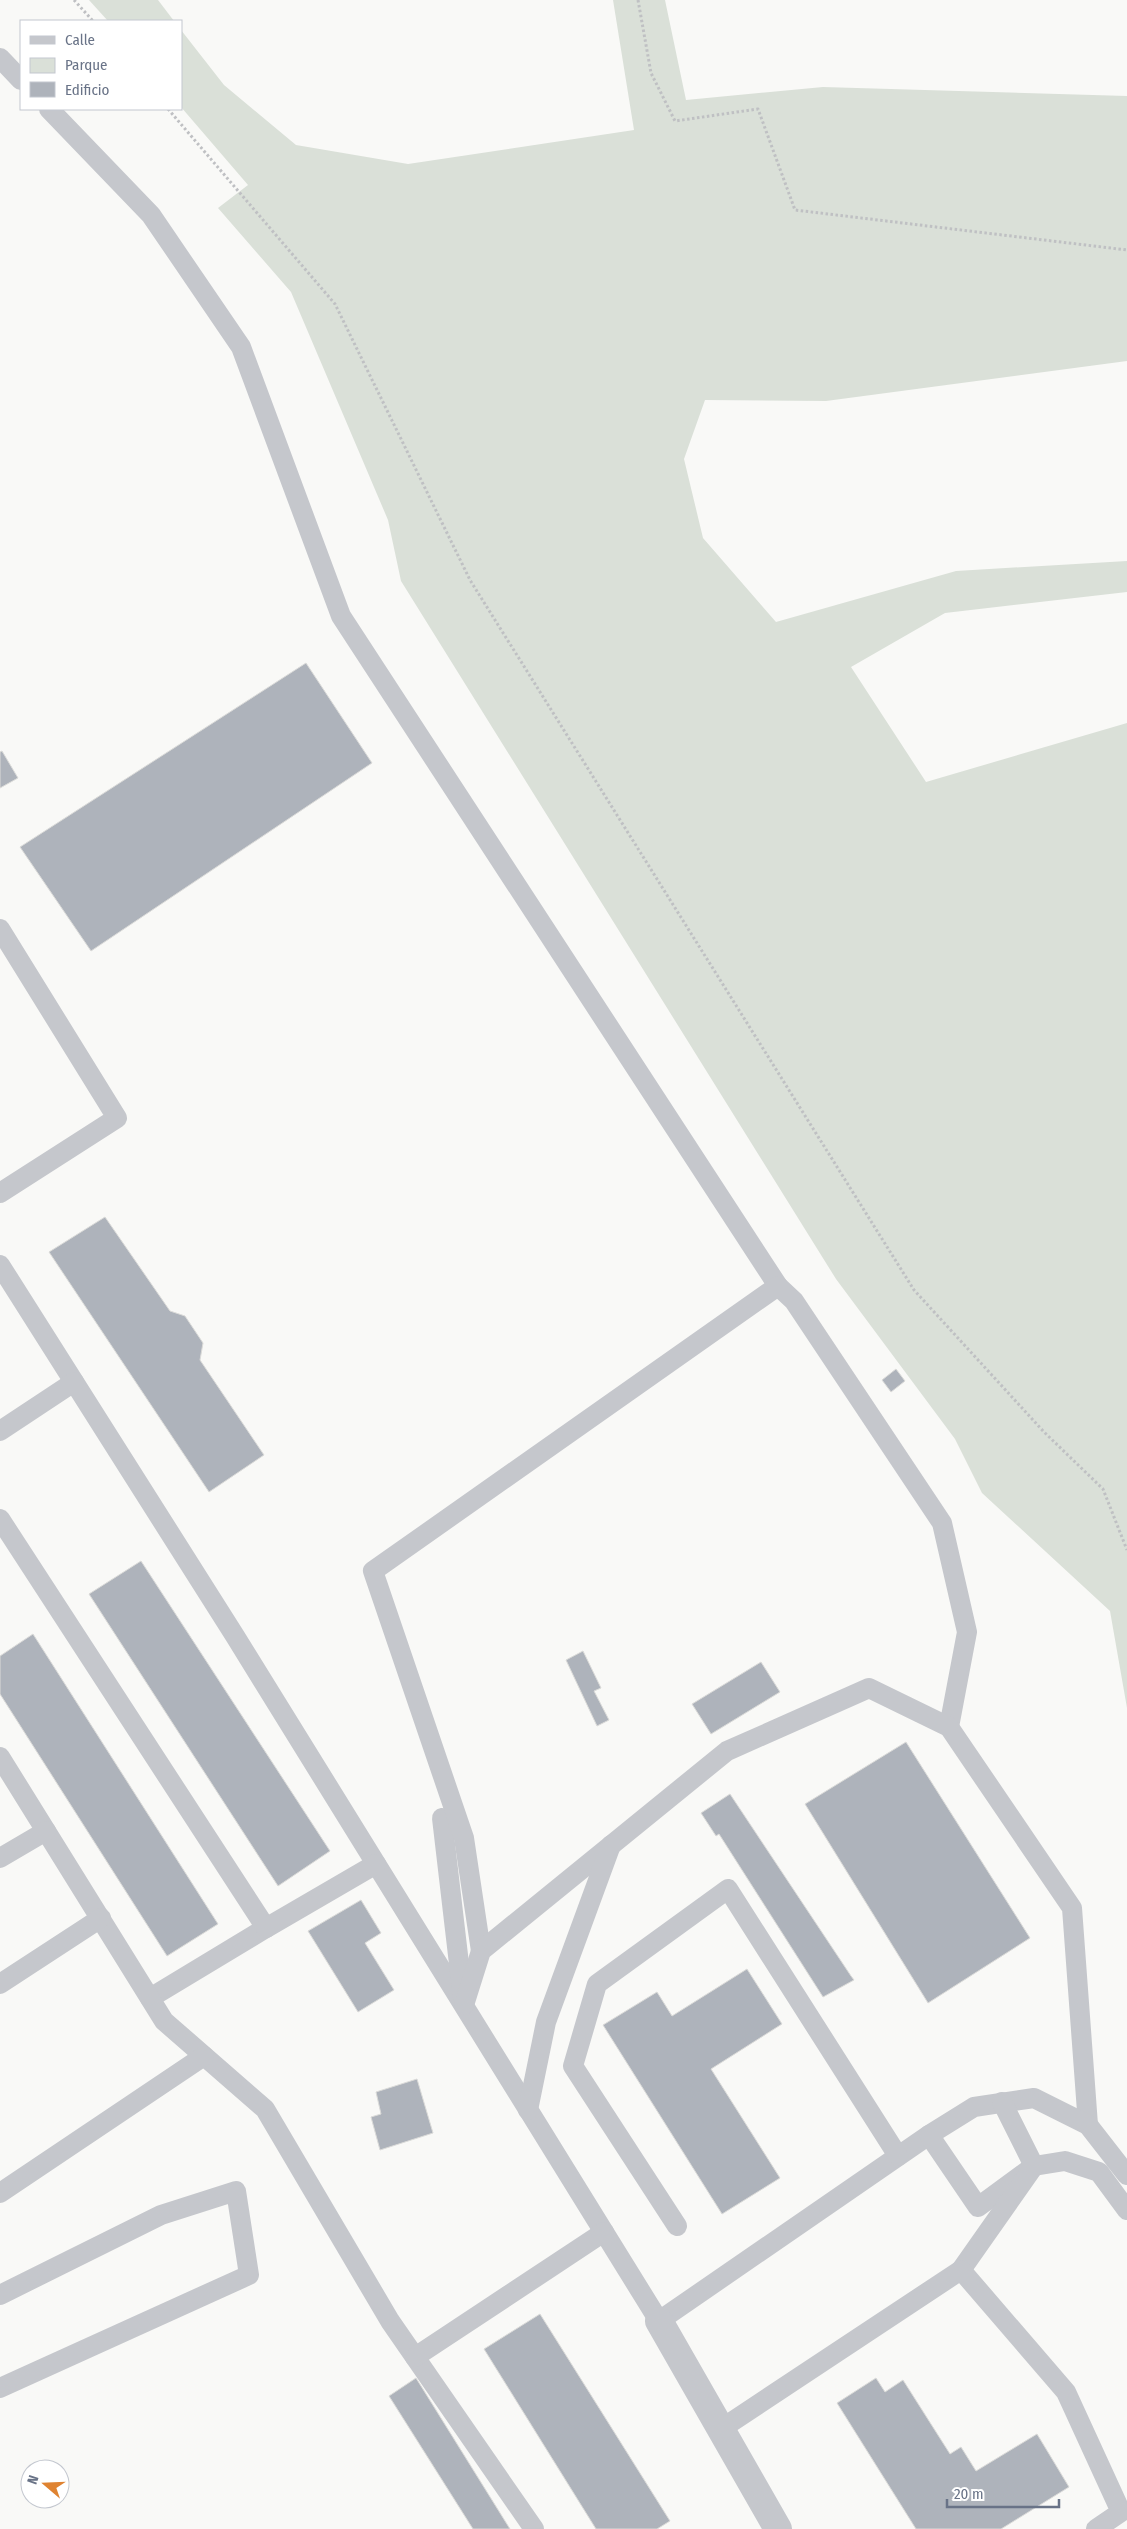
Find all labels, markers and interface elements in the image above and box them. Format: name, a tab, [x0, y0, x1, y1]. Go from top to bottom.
legend	[20, 20, 182, 110]
text: Calle	[65, 31, 95, 49]
text: Parque	[65, 56, 108, 74]
text: Edificio	[65, 81, 110, 99]
north arrow	[20, 2459, 70, 2509]
text: N	[24, 2473, 43, 2487]
scale bar	[947, 2476, 1060, 2508]
text: 20 m	[954, 2485, 984, 2503]

